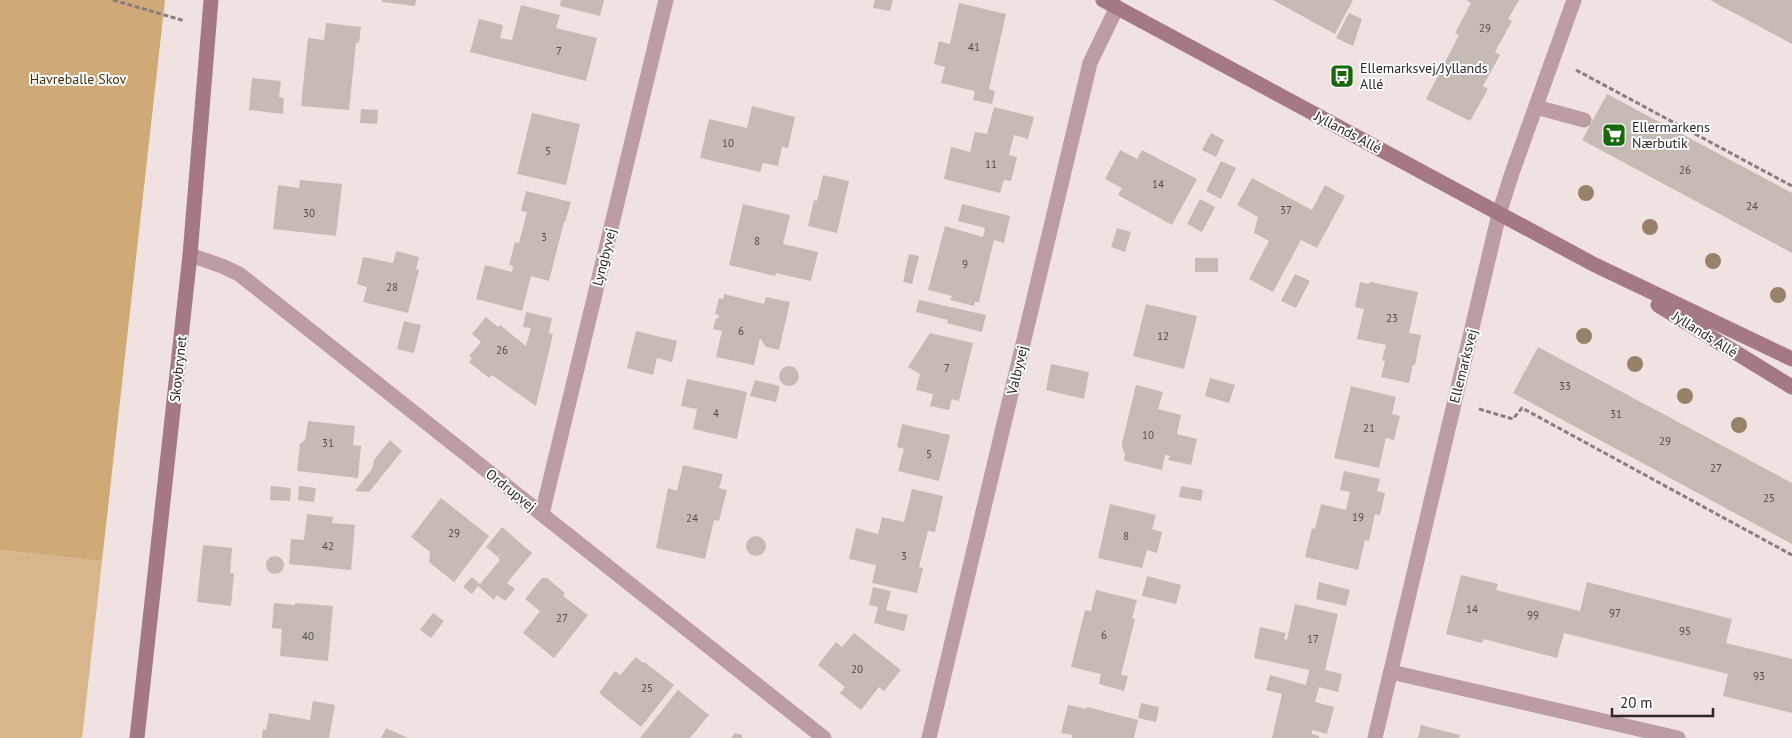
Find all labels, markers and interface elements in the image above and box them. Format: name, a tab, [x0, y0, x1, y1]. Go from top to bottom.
house number: 29	[1479, 21, 1491, 35]
house number: 41	[968, 40, 980, 54]
house number: 7	[556, 44, 562, 58]
place label: Ellemarksvej/Jyllands Allé	[1360, 59, 1488, 93]
bus stop icon: Ellemarksvej/Jyllands Allé	[1329, 63, 1355, 89]
park label: Havreballe Skov	[30, 70, 127, 88]
street label: Jyllands Allé	[1310, 106, 1385, 157]
place label: Ellermarkens Nærbutik	[1632, 118, 1710, 152]
supermarket icon: Ellermarkens Nærbutik	[1601, 122, 1627, 148]
house number: 10	[722, 136, 734, 150]
house number: 5	[545, 144, 551, 158]
house number: 11	[985, 157, 997, 171]
house number: 26	[1679, 163, 1691, 177]
house number: 14	[1152, 177, 1164, 191]
house number: 24	[1746, 199, 1758, 213]
house number: 37	[1280, 203, 1292, 217]
house number: 30	[303, 206, 315, 220]
street label: Lyngbyvej	[588, 226, 620, 288]
house number: 3	[541, 230, 547, 244]
house number: 8	[754, 234, 760, 248]
house number: 9	[962, 257, 968, 271]
house number: 28	[386, 280, 398, 294]
street label: Jyllands Allé	[1668, 306, 1741, 361]
house number: 23	[1386, 311, 1398, 325]
house number: 6	[738, 324, 744, 338]
street label: Ellemarksvej	[1445, 327, 1481, 405]
house number: 12	[1157, 329, 1169, 343]
street label: Skovbrynet	[166, 335, 190, 403]
house number: 26	[496, 343, 508, 357]
street label: Valbyvej	[1002, 344, 1031, 397]
house number: 7	[944, 361, 950, 375]
house number: 33	[1559, 379, 1571, 393]
house number: 4	[713, 406, 719, 420]
house number: 31	[1610, 407, 1622, 421]
house number: 21	[1363, 421, 1375, 435]
house number: 10	[1142, 428, 1154, 442]
house number: 29	[1659, 434, 1671, 448]
house number: 31	[322, 436, 334, 450]
house number: 5	[926, 447, 932, 461]
house number: 27	[1710, 461, 1722, 475]
street label: Ordrupvej	[482, 465, 540, 515]
house number: 25	[1763, 491, 1775, 505]
house number: 19	[1352, 510, 1364, 524]
house number: 24	[686, 511, 698, 525]
house number: 29	[448, 526, 460, 540]
house number: 8	[1123, 529, 1129, 543]
house number: 42	[322, 539, 334, 553]
house number: 3	[901, 549, 907, 563]
house number: 14	[1466, 602, 1478, 616]
house number: 97	[1609, 606, 1621, 620]
house number: 99	[1527, 608, 1539, 622]
house number: 27	[556, 611, 568, 625]
house number: 95	[1679, 624, 1691, 638]
house number: 6	[1101, 628, 1107, 642]
house number: 40	[302, 629, 314, 643]
house number: 17	[1307, 632, 1319, 646]
house number: 20	[851, 662, 863, 676]
house number: 93	[1753, 669, 1765, 683]
house number: 25	[641, 681, 653, 695]
scale bar	[1612, 686, 1713, 718]
text: 20 m	[1620, 693, 1653, 712]

